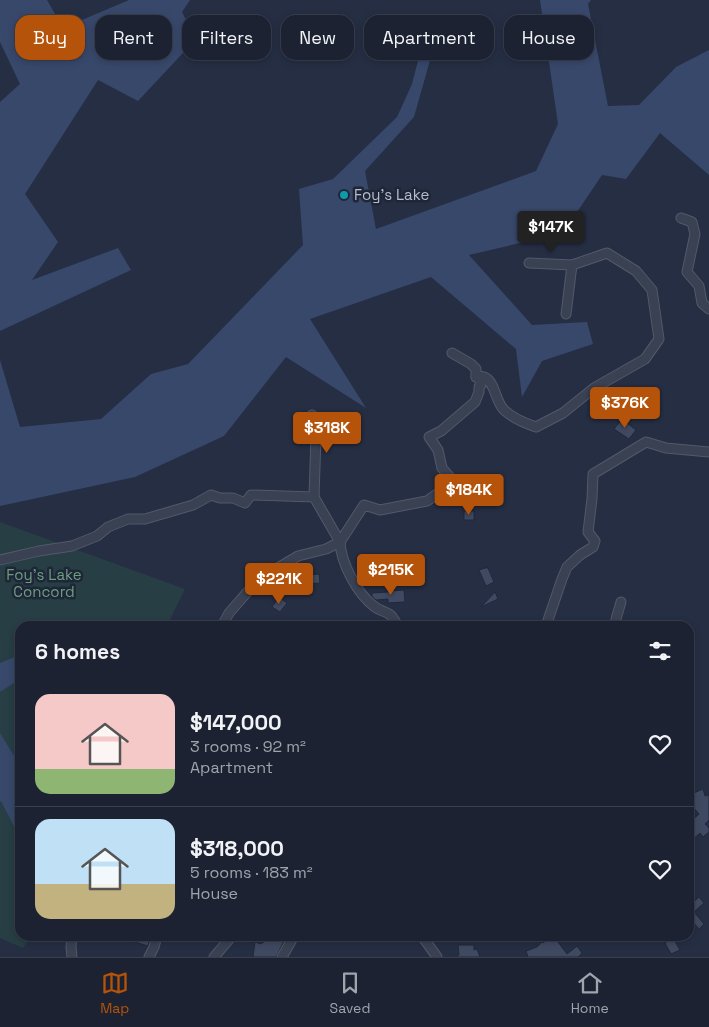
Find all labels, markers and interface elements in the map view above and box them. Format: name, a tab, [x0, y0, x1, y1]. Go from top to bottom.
chip: Buy	[15, 15, 85, 60]
chip: Rent	[95, 15, 172, 60]
chip: Filters	[182, 15, 271, 60]
chip: New	[281, 15, 354, 60]
chip: Apartment	[364, 15, 494, 60]
chip: House	[504, 15, 594, 60]
place label: Foy's Lake	[354, 185, 429, 204]
marker: Foy's Lake	[338, 189, 350, 201]
pin: $147K	[516, 210, 586, 253]
text: $147K	[528, 216, 574, 237]
pin: $376K	[590, 386, 660, 429]
text: $376K	[601, 392, 649, 413]
pin: $318K	[292, 412, 362, 454]
text: $318K	[304, 417, 350, 438]
pin: $184K	[434, 474, 504, 516]
text: $184K	[446, 479, 492, 500]
pin: $215K	[356, 554, 426, 596]
text: $215K	[368, 559, 414, 580]
pin: $221K	[244, 562, 314, 605]
park label: Foy’s Lake Concord	[6, 565, 82, 601]
text: $221K	[256, 568, 302, 589]
icon: filters	[646, 637, 674, 665]
text: 6 homes	[35, 638, 120, 665]
text: $147,000	[190, 709, 282, 736]
icon: home	[75, 714, 135, 774]
icon: heart	[646, 730, 674, 758]
text: 3 rooms · 92 m²	[190, 736, 306, 757]
text: Apartment	[190, 757, 273, 778]
text: $318,000	[190, 835, 284, 862]
icon: home	[75, 839, 135, 899]
icon: heart	[646, 855, 674, 883]
text: 5 rooms · 183 m²	[190, 862, 313, 883]
text: House	[190, 883, 238, 904]
tab: Map	[100, 969, 129, 1017]
tab: Saved	[330, 969, 370, 1017]
tab: Home	[571, 969, 609, 1017]

